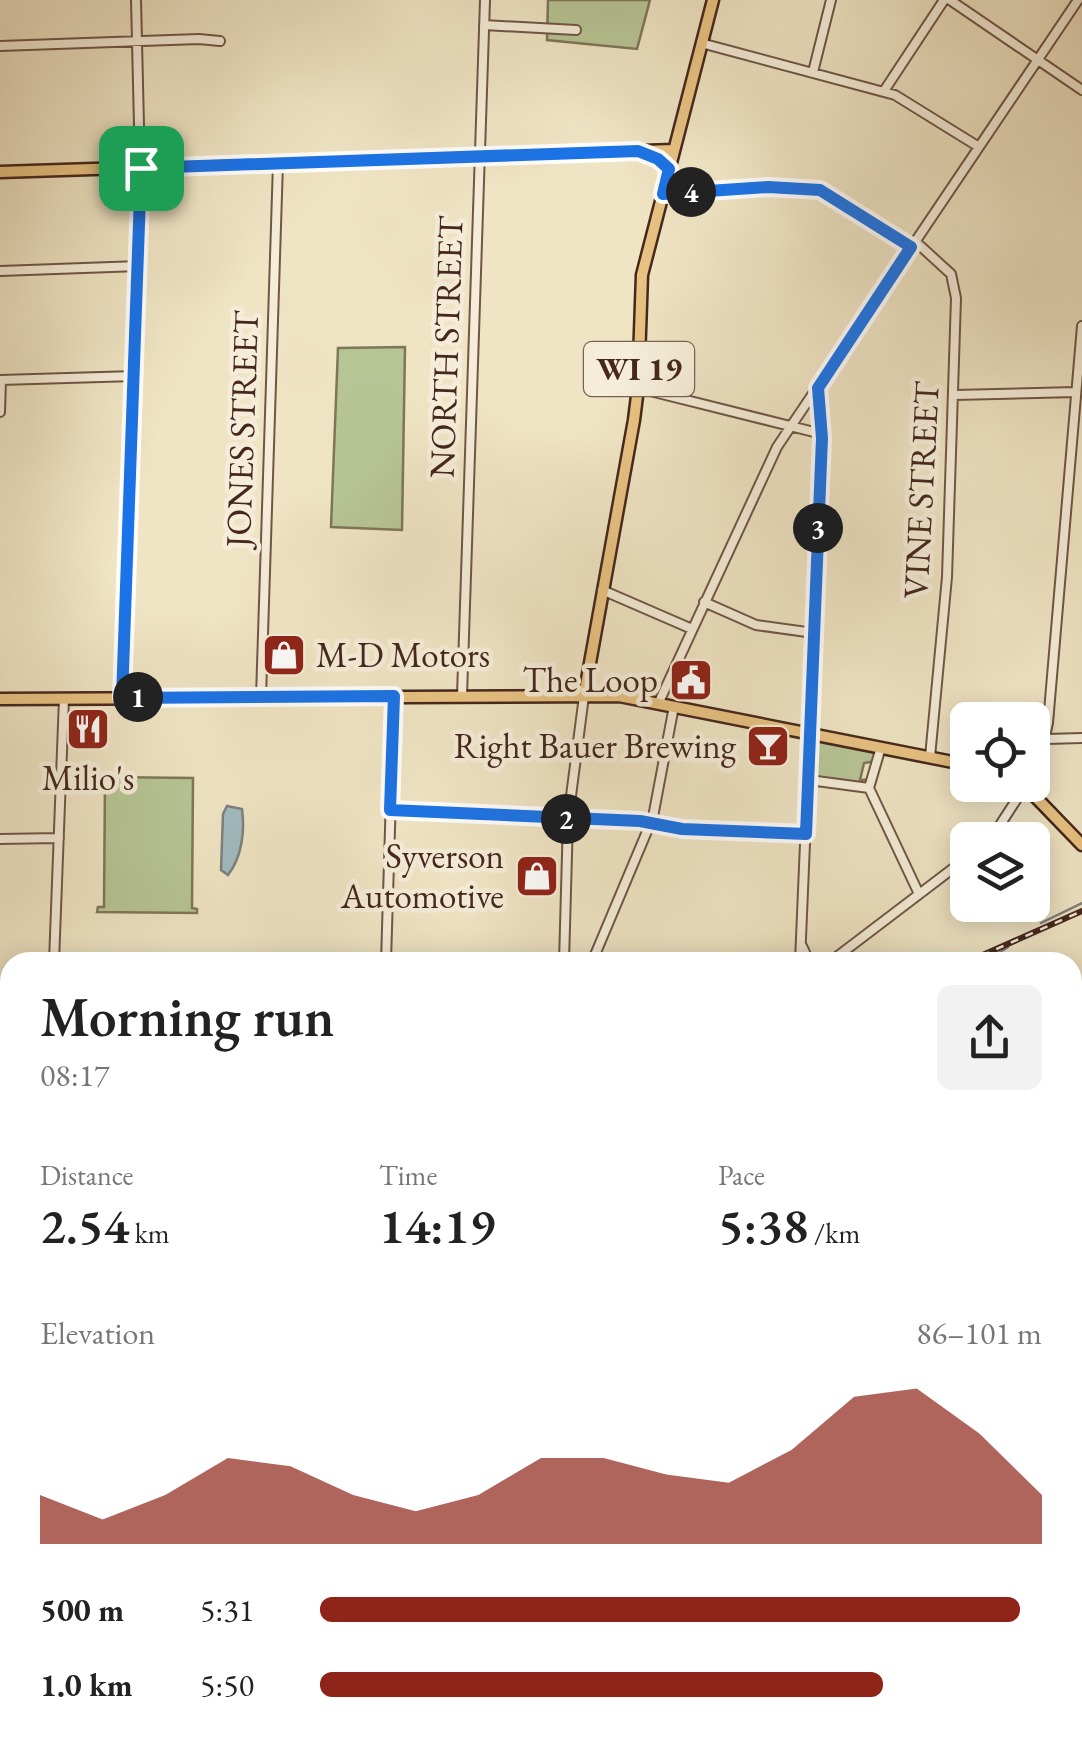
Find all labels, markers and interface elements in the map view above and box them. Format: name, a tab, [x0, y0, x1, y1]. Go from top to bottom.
pin	[99, 126, 184, 211]
icon: arrive	[114, 141, 169, 196]
pin: 4	[666, 167, 716, 217]
text: 4	[684, 174, 698, 210]
street label: NORTH STREET	[418, 215, 473, 479]
street label: JONES STREET	[215, 309, 268, 551]
road number: WI 19	[584, 342, 694, 396]
street label: VINE STREET	[892, 380, 949, 600]
pin: 3	[793, 503, 843, 553]
text: 3	[811, 510, 825, 546]
shop icon: M-D Motors	[261, 632, 307, 678]
place label: M-D Motors	[316, 632, 490, 677]
place label: The Loop	[523, 657, 658, 702]
public building icon: The Loop	[668, 657, 714, 703]
pin: 1	[113, 672, 163, 722]
text: 1	[131, 679, 145, 715]
map controls	[950, 702, 1050, 922]
button: locate	[950, 702, 1050, 802]
restaurant icon: Milio's	[65, 706, 111, 752]
place label: Right Bauer Brewing	[454, 723, 737, 768]
bar icon: Right Bauer Brewing	[745, 723, 791, 769]
place label: Milio's	[42, 755, 134, 800]
pin: 2	[541, 794, 591, 844]
text: 2	[559, 801, 573, 837]
button: layers	[950, 822, 1050, 922]
place label: Syverson Automotive	[340, 833, 504, 918]
shop icon: Syverson Automotive	[514, 853, 560, 899]
text: Morning run	[40, 981, 334, 1052]
button: share	[937, 985, 1042, 1090]
text: 08:17	[40, 1054, 109, 1096]
text: Distance	[40, 1157, 134, 1193]
text: Time	[379, 1157, 437, 1193]
text: Pace	[718, 1157, 765, 1193]
text: 2.54	[40, 1193, 129, 1258]
text: 14:19	[379, 1193, 495, 1258]
text: 5:38	[718, 1193, 809, 1258]
text: km	[129, 1215, 170, 1251]
text: /km	[809, 1215, 860, 1251]
text: Elevation	[40, 1312, 155, 1354]
text: 86–101 m	[916, 1312, 1042, 1354]
text: 500 m	[40, 1589, 124, 1631]
text: 5:31	[200, 1589, 254, 1631]
text: 1.0 km	[40, 1664, 133, 1706]
text: 5:50	[200, 1664, 254, 1706]

